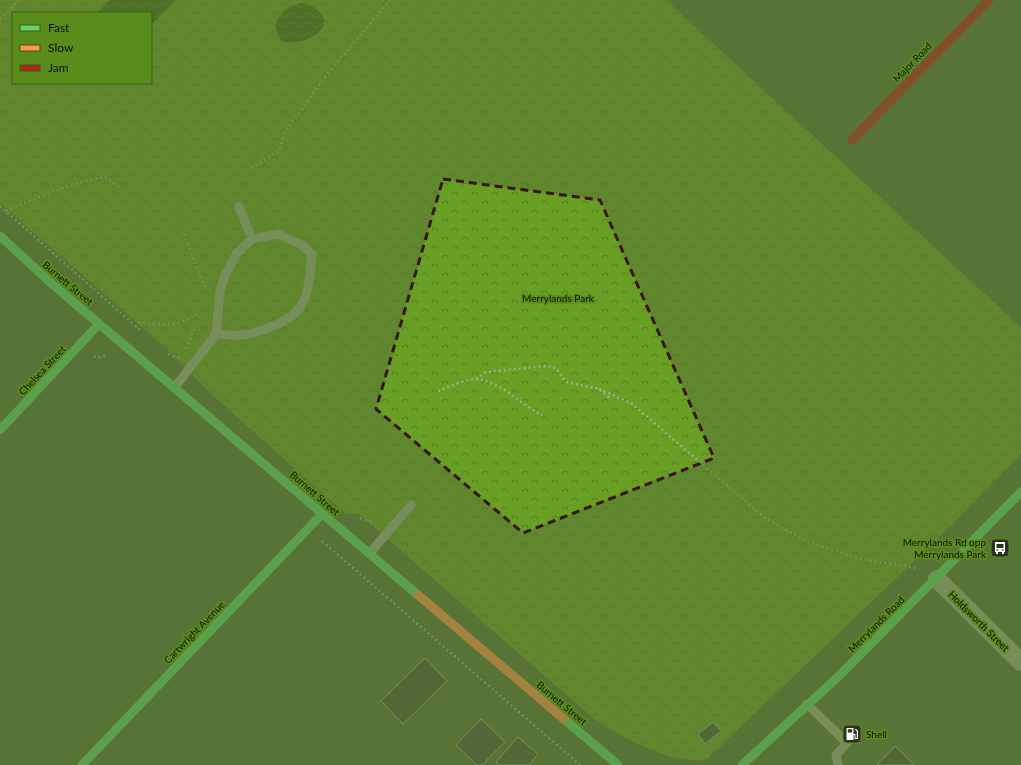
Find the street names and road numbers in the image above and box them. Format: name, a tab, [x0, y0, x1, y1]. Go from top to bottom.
street label: Major Road	[890, 40, 934, 84]
street label: Burnett Street	[40, 258, 96, 308]
street label: Chelsea Street	[16, 342, 68, 397]
street label: Burnett Street	[288, 468, 343, 518]
street label: Holdsworth Street	[946, 588, 1012, 654]
street label: Merrylands Road	[845, 593, 907, 655]
street label: Cartwright Avenue	[161, 598, 227, 666]
street label: Burnett Street	[534, 678, 590, 728]

